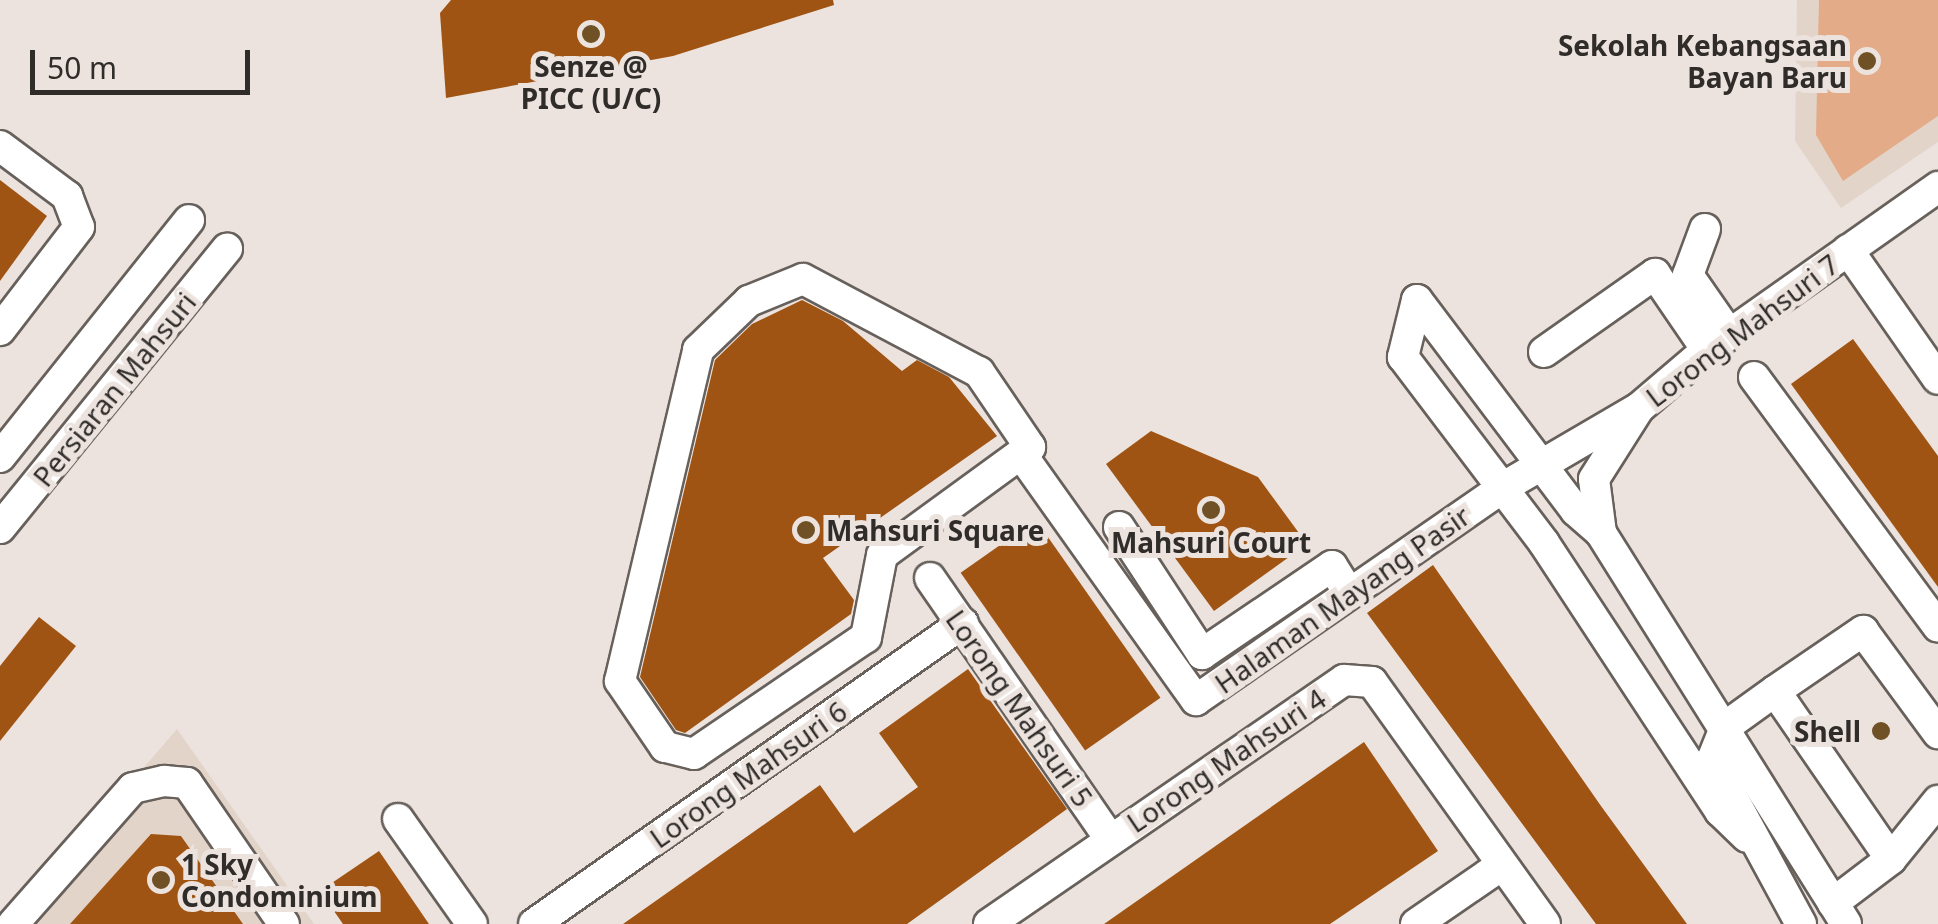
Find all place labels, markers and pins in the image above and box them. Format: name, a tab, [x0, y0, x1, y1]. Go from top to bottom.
marker: Senze @ PICC (U/C)	[580, 23, 602, 45]
place label: Sekolah Kebangsaan Bayan Baru	[1558, 28, 1847, 94]
place label: Senze @ PICC (U/C)	[521, 49, 661, 115]
marker: Sekolah Kebangsaan Bayan Baru	[1856, 50, 1878, 72]
marker: Mahsuri Court	[1200, 499, 1222, 521]
place label: Mahsuri Square	[826, 513, 1045, 547]
marker: Mahsuri Square	[795, 519, 817, 541]
place label: Mahsuri Court	[1111, 525, 1311, 559]
place label: Shell	[1794, 714, 1861, 748]
marker: Shell	[1870, 720, 1892, 742]
place label: 1 Sky Condominium	[181, 847, 378, 913]
marker: 1 Sky Condominium	[150, 869, 172, 891]

